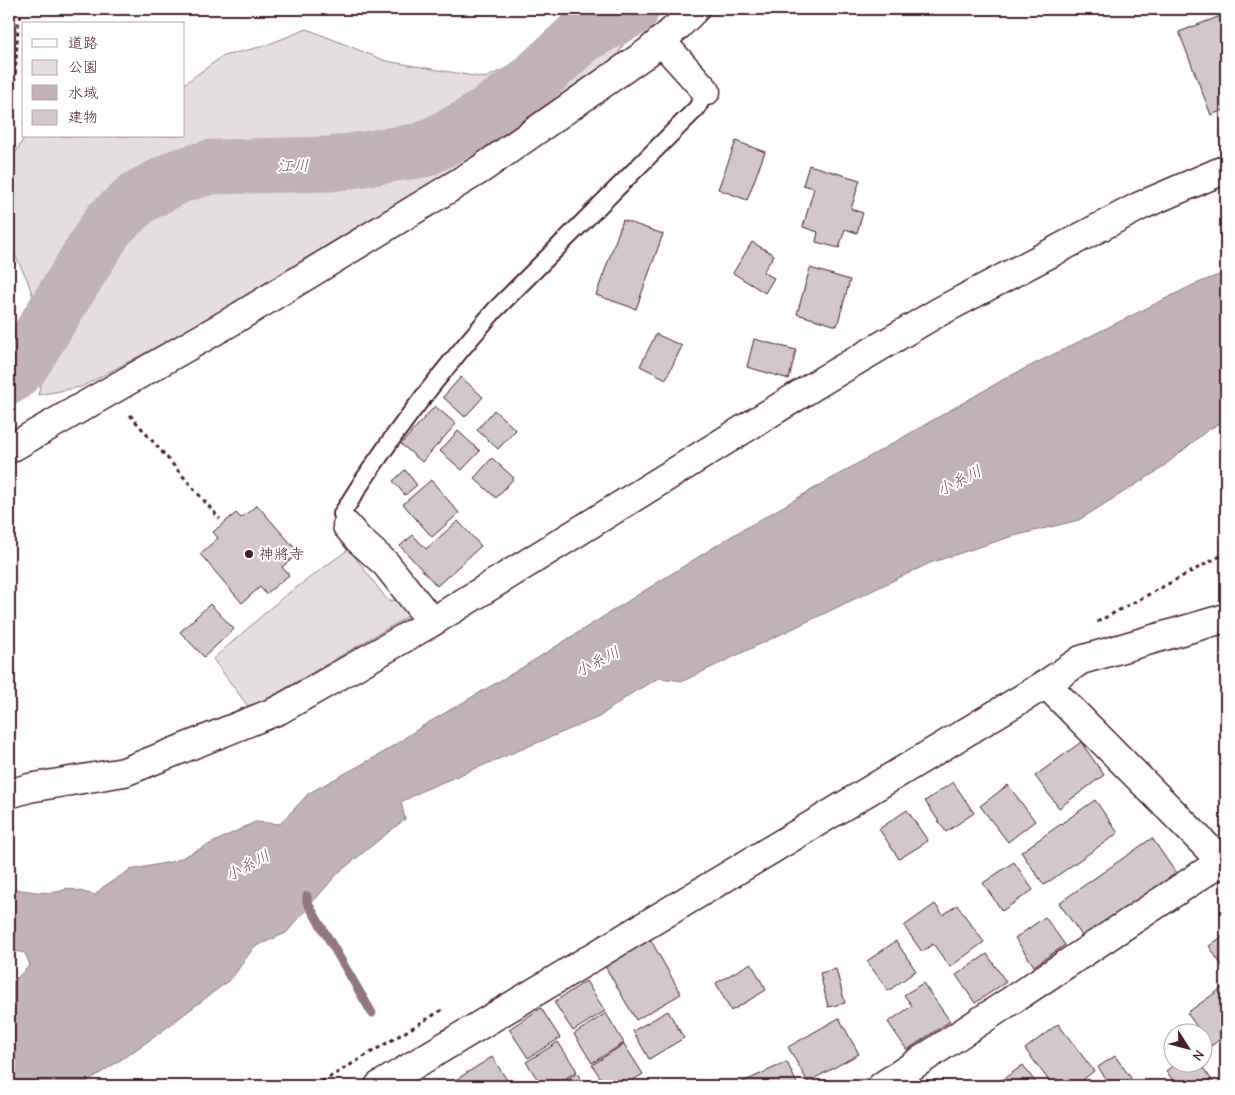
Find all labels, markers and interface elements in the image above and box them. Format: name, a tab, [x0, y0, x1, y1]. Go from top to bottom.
legend	[22, 22, 185, 138]
text: 道路	[68, 34, 98, 52]
text: 公園	[68, 58, 98, 76]
text: 水域	[68, 84, 98, 102]
text: 建物	[68, 108, 98, 126]
water label: 江川	[277, 157, 309, 175]
water label: 小糸川	[934, 462, 985, 500]
place label: 神將寺	[259, 545, 304, 563]
marker: 神將寺	[243, 548, 255, 560]
water label: 小糸川	[572, 643, 623, 681]
water label: 小糸川	[222, 847, 273, 885]
north arrow	[1162, 1022, 1212, 1072]
text: N	[1189, 1047, 1208, 1064]

